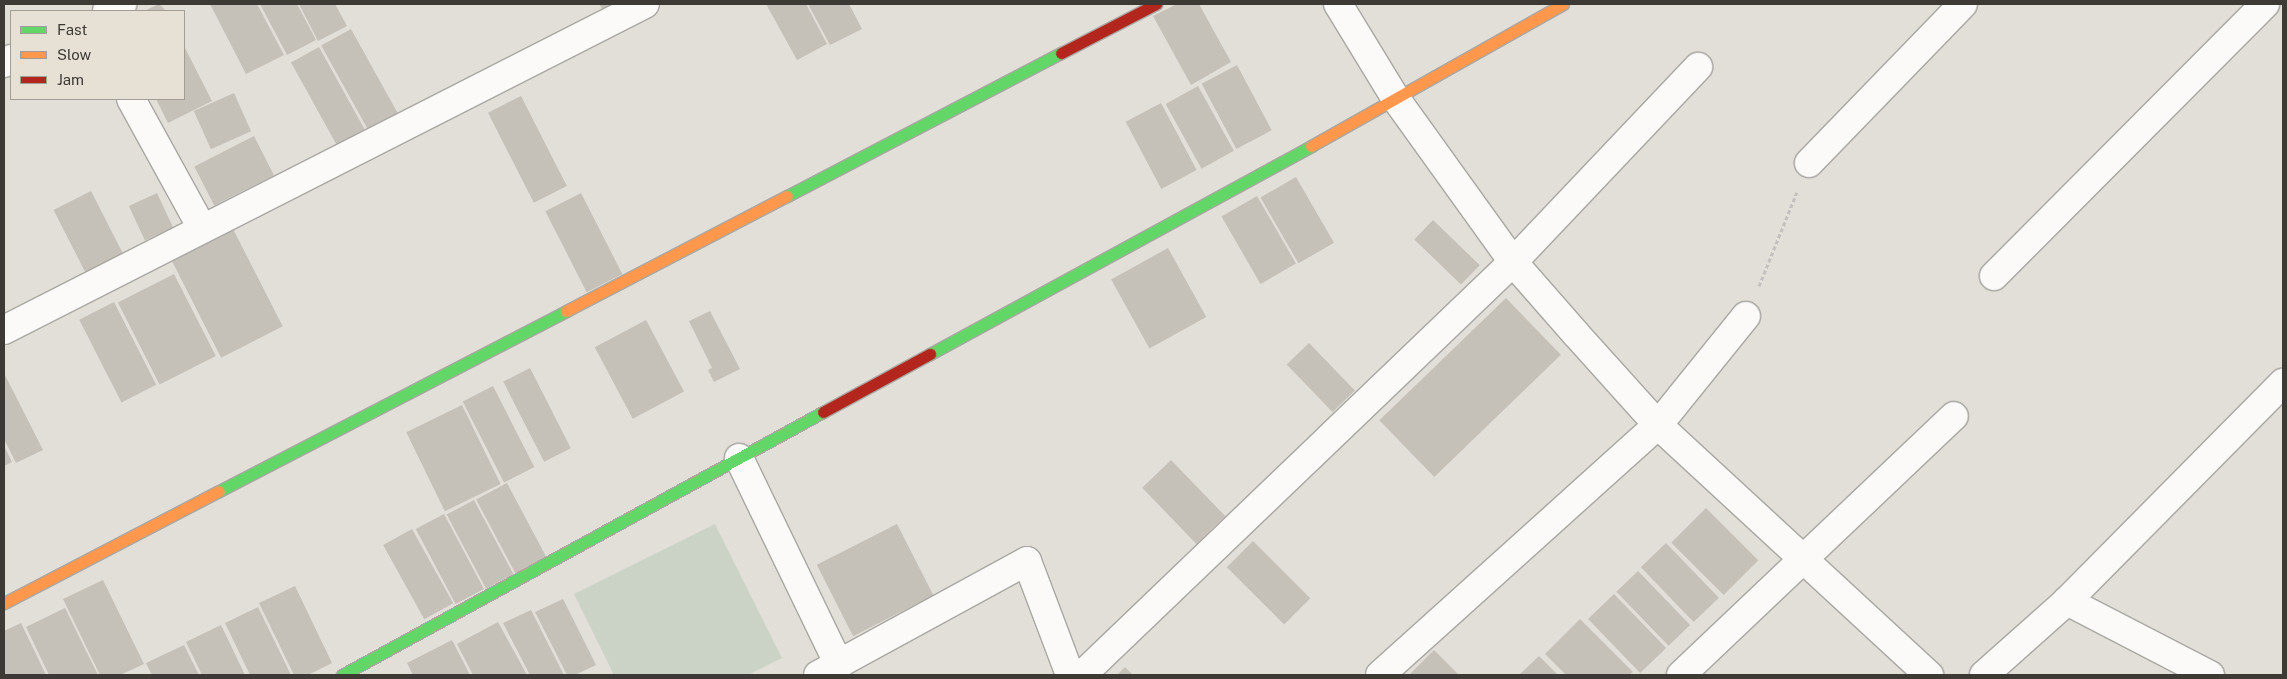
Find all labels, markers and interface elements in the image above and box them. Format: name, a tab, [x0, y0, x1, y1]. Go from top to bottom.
legend	[10, 10, 185, 100]
text: Fast	[57, 21, 87, 38]
text: Slow	[57, 46, 91, 63]
text: Jam	[57, 71, 84, 88]

